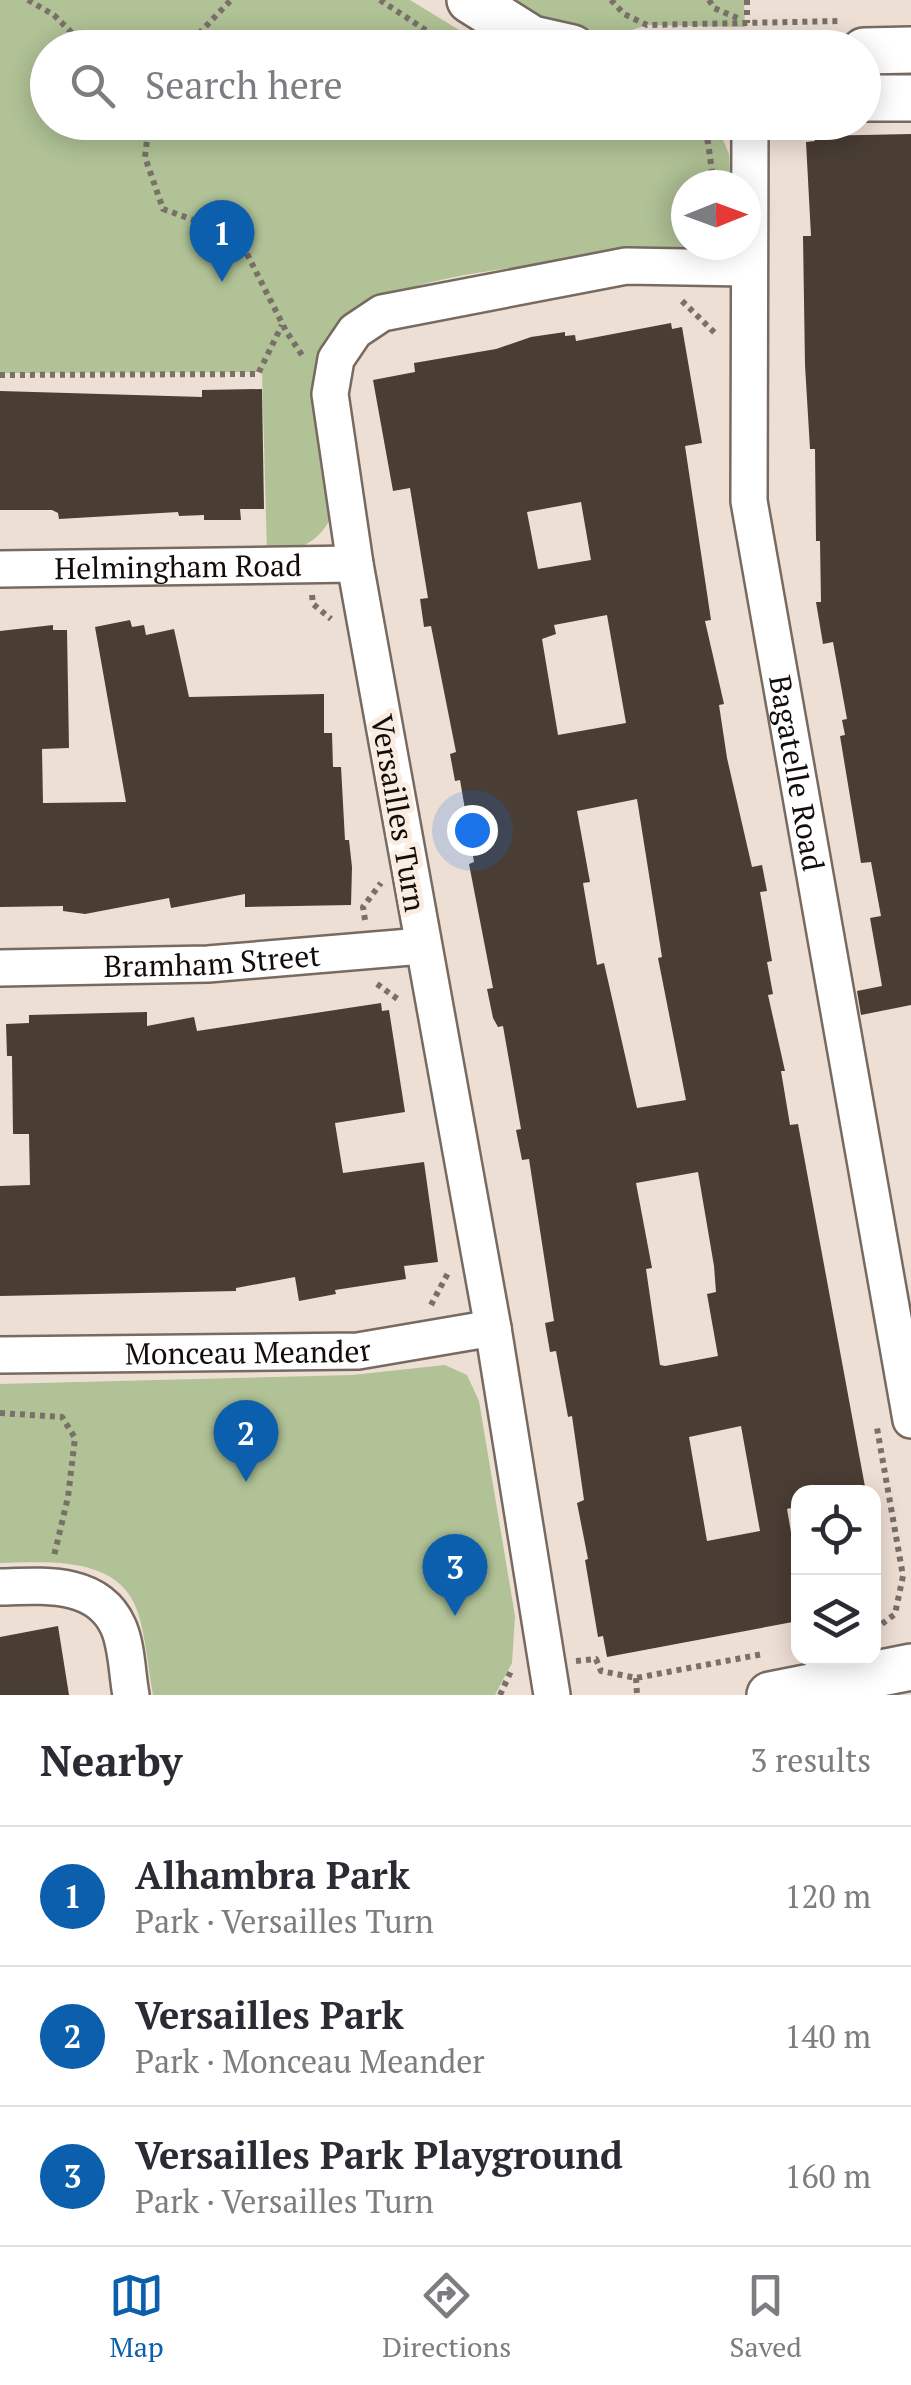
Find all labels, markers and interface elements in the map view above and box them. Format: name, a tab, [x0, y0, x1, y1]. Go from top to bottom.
search box	[30, 30, 881, 140]
icon: search	[65, 58, 120, 113]
text: Search here	[145, 60, 343, 110]
north arrow	[671, 170, 761, 260]
pin: 1	[190, 200, 254, 282]
street label: Helmingham Road	[54, 545, 302, 588]
street label: Bagatelle Road	[760, 672, 834, 874]
street label: Versailles Turn	[362, 711, 436, 915]
your location	[447, 805, 498, 856]
street label: Bramham Street	[103, 935, 322, 986]
street label: Monceau Meander	[125, 1329, 375, 1374]
pin: 2	[214, 1400, 278, 1482]
map controls	[791, 1485, 881, 1665]
button: locate	[791, 1485, 881, 1575]
pin: 3	[422, 1534, 488, 1616]
button: layers	[791, 1575, 881, 1665]
text: Nearby	[40, 1732, 182, 1788]
text: 3 results	[750, 1739, 871, 1781]
text: Alhambra Park	[135, 1850, 410, 1900]
text: 1	[63, 1875, 82, 1917]
text: 120 m	[784, 1875, 871, 1917]
text: Park · Versailles Turn	[135, 1900, 434, 1942]
text: Versailles Park	[135, 1990, 404, 2040]
text: 2	[63, 2015, 82, 2057]
text: 140 m	[784, 2015, 871, 2057]
text: Park · Monceau Meander	[135, 2040, 485, 2082]
text: Versailles Park Playground	[135, 2130, 623, 2180]
text: 3	[63, 2155, 82, 2197]
text: 160 m	[784, 2155, 871, 2197]
text: Park · Versailles Turn	[135, 2180, 434, 2222]
tab: Map	[109, 2268, 164, 2365]
tab: Directions	[382, 2268, 511, 2365]
tab: Saved	[729, 2268, 802, 2365]

